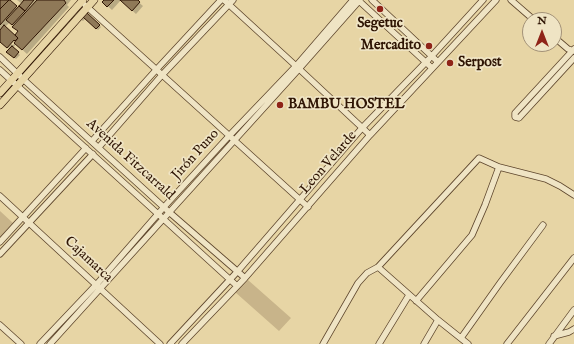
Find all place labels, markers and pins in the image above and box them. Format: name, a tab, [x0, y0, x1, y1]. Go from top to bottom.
marker: Segetuc	[375, 4, 385, 14]
place label: Segetuc	[357, 16, 403, 32]
place label: Mercadito	[361, 38, 421, 54]
marker: Mercadito	[424, 41, 434, 51]
place label: Serpost	[458, 55, 502, 71]
marker: Serpost	[445, 58, 455, 68]
place label: BAMBU HOSTEL	[288, 97, 404, 113]
marker: BAMBU HOSTEL	[275, 100, 285, 110]

